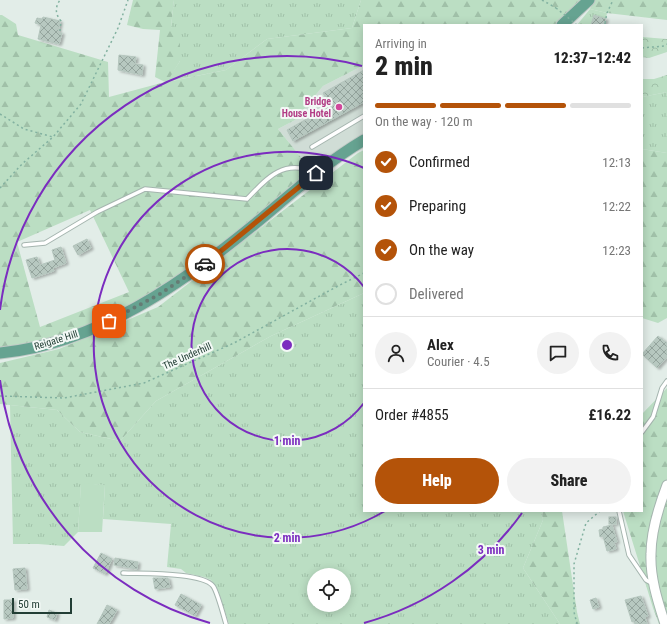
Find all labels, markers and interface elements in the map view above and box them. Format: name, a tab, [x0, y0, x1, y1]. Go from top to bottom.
text: Arriving in	[375, 36, 427, 51]
text: 12:37–12:42	[553, 49, 631, 67]
text: 2 min	[375, 51, 433, 81]
place label: Bridge House Hotel	[282, 96, 331, 119]
marker: Bridge House Hotel	[334, 102, 344, 112]
text: On the way · 120 m	[375, 114, 472, 129]
icon: check	[375, 151, 397, 173]
text: Confirmed	[409, 153, 470, 171]
text: 12:13	[602, 155, 631, 170]
pin	[299, 156, 333, 190]
icon: home	[305, 162, 327, 184]
icon: check	[375, 195, 397, 217]
text: Preparing	[409, 197, 466, 215]
text: 12:22	[602, 199, 631, 214]
icon: check	[375, 239, 397, 261]
text: On the way	[409, 241, 474, 259]
text: 12:23	[602, 243, 631, 258]
courier	[185, 244, 225, 284]
icon: car	[194, 253, 216, 275]
text: Delivered	[409, 285, 464, 303]
pin	[92, 304, 126, 338]
icon: bag	[98, 310, 120, 332]
street label: Reigate Hill	[33, 328, 79, 352]
button: person	[375, 332, 417, 374]
button: chat	[537, 332, 579, 374]
button: phone	[589, 332, 631, 374]
text: Alex	[427, 336, 454, 354]
centre of rings	[280, 338, 294, 352]
street label: The Underhill	[161, 340, 213, 372]
text: Courier · 4.5	[427, 354, 490, 369]
text: Order #4855	[375, 406, 449, 424]
text: £16.22	[588, 406, 631, 424]
text: 1 min	[274, 434, 300, 448]
button: Help	[375, 458, 499, 504]
button: Share	[507, 458, 631, 504]
text: 2 min	[274, 531, 300, 545]
text: 3 min	[478, 543, 504, 557]
map controls	[307, 568, 351, 612]
button: locate	[307, 568, 351, 612]
scale bar	[12, 596, 72, 615]
text: 50 m	[18, 598, 40, 611]

